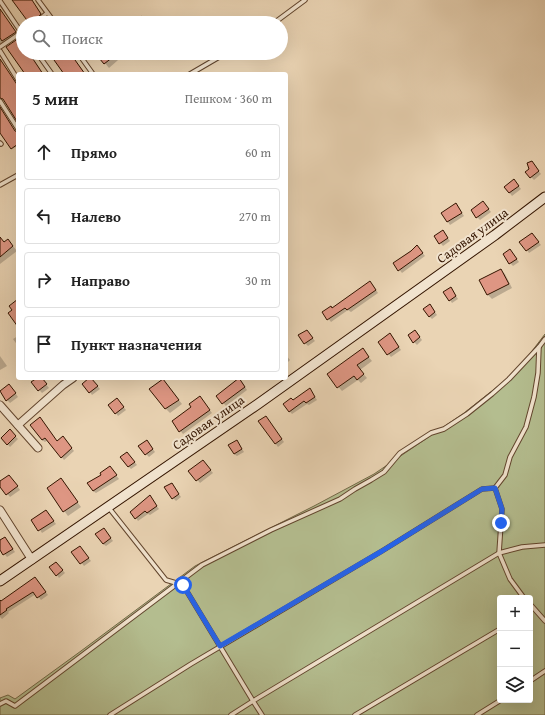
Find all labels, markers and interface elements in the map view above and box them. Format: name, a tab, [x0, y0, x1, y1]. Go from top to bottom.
search box	[16, 16, 288, 60]
icon: search	[30, 27, 52, 49]
text: Поиск	[62, 28, 103, 49]
text: 5 мин	[32, 86, 78, 111]
text: Пешком · 360 m	[185, 89, 272, 108]
icon: ahead	[33, 141, 55, 163]
text: Прямо	[71, 142, 117, 163]
text: 60 m	[245, 143, 271, 162]
street label: Садовая улица	[433, 203, 513, 268]
icon: left	[33, 205, 55, 227]
text: Налево	[71, 206, 121, 227]
text: 270 m	[239, 207, 271, 226]
icon: right	[33, 269, 55, 291]
text: Направо	[71, 270, 130, 291]
text: 30 m	[245, 271, 271, 290]
icon: arrive	[33, 333, 55, 355]
text: Пункт назначения	[71, 334, 202, 355]
street label: Садовая улица	[168, 390, 249, 454]
route end	[492, 514, 510, 532]
route start	[174, 576, 192, 594]
map controls	[497, 595, 533, 703]
button: +	[497, 595, 533, 631]
button: −	[497, 631, 533, 667]
button: layers	[497, 667, 533, 703]

